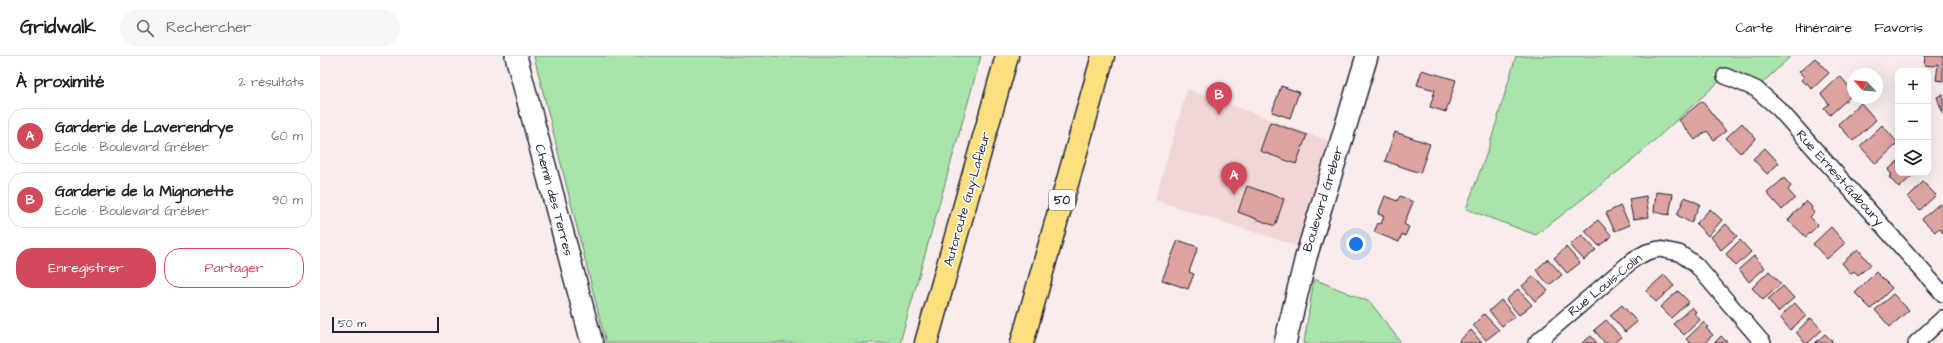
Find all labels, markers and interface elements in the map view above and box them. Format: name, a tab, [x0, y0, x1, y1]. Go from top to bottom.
search box	[120, 10, 400, 46]
text: Gridwalk	[20, 14, 96, 41]
icon: search	[134, 17, 156, 39]
text: Rechercher	[166, 17, 251, 38]
text: Carte	[1735, 18, 1773, 38]
text: Itinéraire	[1795, 18, 1852, 38]
text: Favoris	[1874, 18, 1923, 38]
north arrow	[1847, 68, 1883, 104]
map controls	[1895, 68, 1931, 176]
button: +	[1895, 68, 1931, 104]
text: À proximité	[16, 70, 105, 94]
text: 2 résultats	[238, 73, 304, 91]
pin: B	[1206, 82, 1232, 115]
button: −	[1895, 104, 1931, 140]
text: Garderie de Laverendrye	[55, 117, 234, 138]
street label: Rue Ernest-Gaboury	[1791, 126, 1888, 231]
text: A	[26, 127, 34, 145]
text: 60 m	[271, 127, 303, 145]
street label: Autoroute Guy-Lafleur	[939, 130, 996, 269]
text: École · Boulevard Gréber	[55, 138, 209, 156]
button: layers	[1895, 140, 1931, 176]
street label: Chemin des Terres	[530, 142, 578, 258]
street label: Boulevard Gréber	[1298, 144, 1348, 254]
pin: A	[1221, 162, 1247, 195]
text: Garderie de la Mignonette	[55, 181, 234, 202]
road number: 50	[1049, 190, 1075, 210]
text: B	[25, 191, 35, 209]
text: 90 m	[272, 191, 303, 209]
text: École · Boulevard Gréber	[55, 202, 209, 220]
your location	[1346, 234, 1366, 254]
button: Enregistrer	[16, 248, 156, 288]
button: Partager	[164, 248, 304, 288]
street label: Rue Louis-Colin	[1564, 249, 1646, 321]
scale bar	[332, 315, 439, 334]
text: 50 m	[338, 316, 366, 331]

